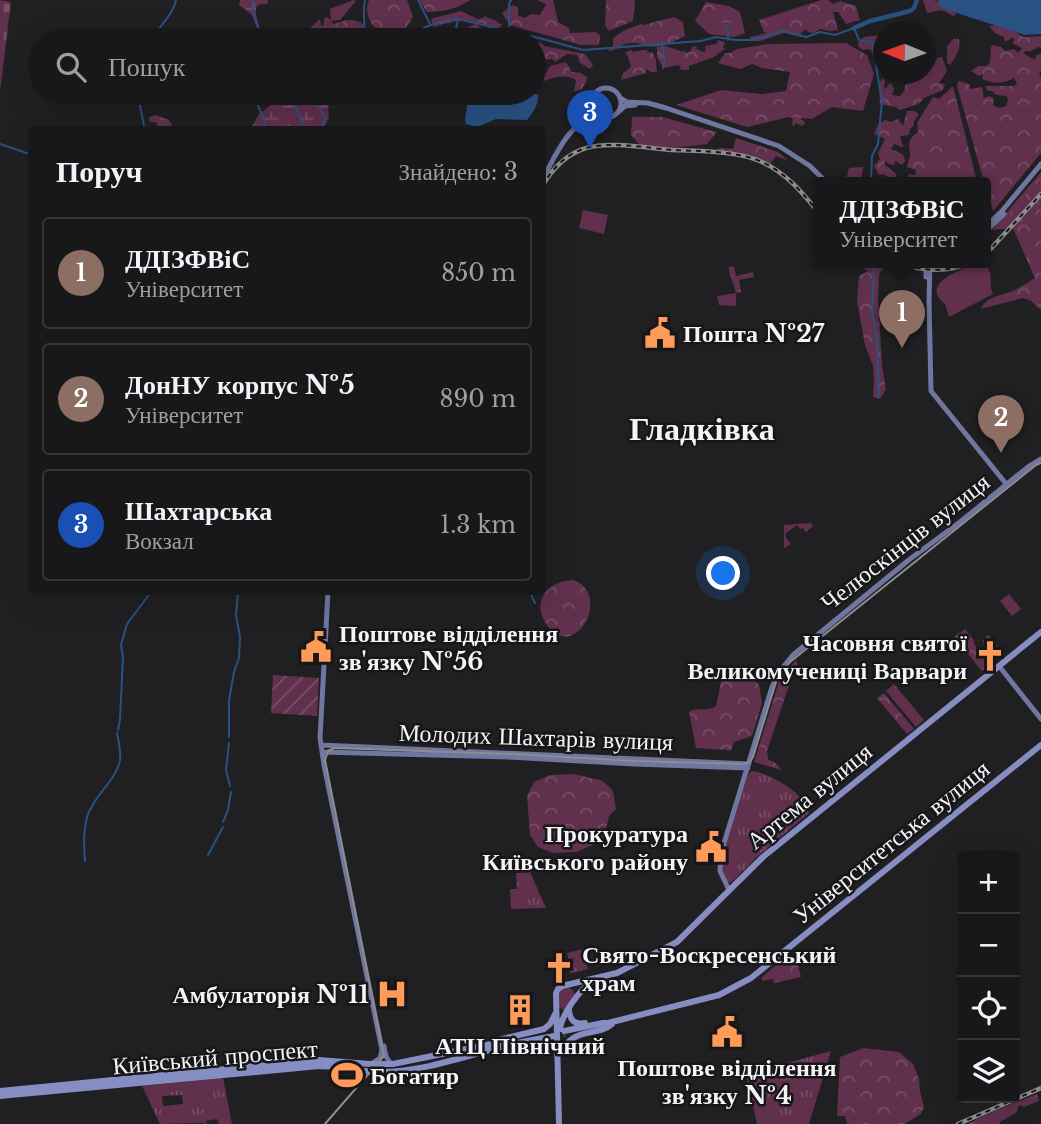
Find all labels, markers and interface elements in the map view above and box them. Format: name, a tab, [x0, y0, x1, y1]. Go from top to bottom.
north arrow	[873, 21, 936, 84]
search box	[28, 28, 546, 105]
icon: search	[52, 48, 90, 86]
text: Пошук	[108, 51, 185, 83]
pin: 3	[567, 90, 613, 148]
text: Поруч	[56, 153, 143, 190]
text: Знайдено: 3	[399, 158, 518, 186]
popup	[813, 177, 991, 268]
text: ДДІЗФВіС	[839, 193, 965, 225]
text: Університет	[839, 225, 958, 253]
text: ДДІЗФВіС	[125, 243, 250, 275]
text: 1	[76, 259, 86, 287]
text: 850 m	[441, 259, 516, 287]
text: Університет	[125, 275, 243, 303]
pin: 1	[879, 290, 925, 348]
public building icon: Пошта №27	[643, 316, 677, 350]
place label: Пошта №27	[683, 319, 825, 348]
text: ДонНУ корпус №5	[125, 369, 355, 401]
text: 2	[74, 385, 88, 413]
text: 890 m	[440, 385, 516, 413]
pin: 2	[978, 395, 1024, 453]
text: Університет	[125, 401, 243, 429]
district label: Гладківка	[629, 409, 775, 449]
street label: Челюскінців вулиця	[815, 467, 995, 617]
text: Шахтарська	[125, 495, 272, 527]
text: 3	[74, 511, 88, 539]
text: 1.3 km	[440, 511, 516, 539]
text: Вокзал	[125, 527, 194, 555]
your location	[706, 556, 740, 590]
place label: Поштове відділення зв'язку №56	[339, 619, 558, 676]
place label: Часовня святої Великомучениці Варвари	[687, 628, 967, 685]
public building icon: Поштове відділення зв'язку №56	[299, 630, 333, 664]
church icon: Часовня святої Великомучениці Варвари	[973, 639, 1007, 673]
street label: Молодих Шахтарів вулиця	[398, 718, 674, 756]
street label: Артема вулиця	[740, 737, 878, 855]
street label: Університетська вулиця	[787, 754, 995, 930]
place label: Прокуратура Київського району	[482, 819, 688, 876]
public building icon: Прокуратура Київського району	[694, 830, 728, 864]
map controls	[957, 851, 1020, 1103]
button: +	[957, 851, 1020, 914]
button: −	[957, 914, 1020, 977]
place label: Свято-Воскресенський храм	[582, 940, 837, 997]
church icon: Свято-Воскресенський храм	[542, 951, 576, 985]
hospital icon: Амбулаторія №11	[375, 977, 409, 1011]
button: locate	[957, 977, 1020, 1040]
place label: Амбулаторія №11	[172, 980, 369, 1009]
building icon: АТЦ Північний	[503, 993, 537, 1027]
public building icon: Поштове відділення зв'язку №4	[710, 1015, 744, 1049]
place label: АТЦ Північний	[435, 1031, 605, 1060]
street label: Київський проспект	[111, 1034, 319, 1080]
button: layers	[957, 1040, 1020, 1103]
place label: Поштове відділення зв'язку №4	[617, 1053, 837, 1110]
sports icon: Богатир	[330, 1058, 364, 1092]
place label: Богатир	[370, 1061, 459, 1090]

